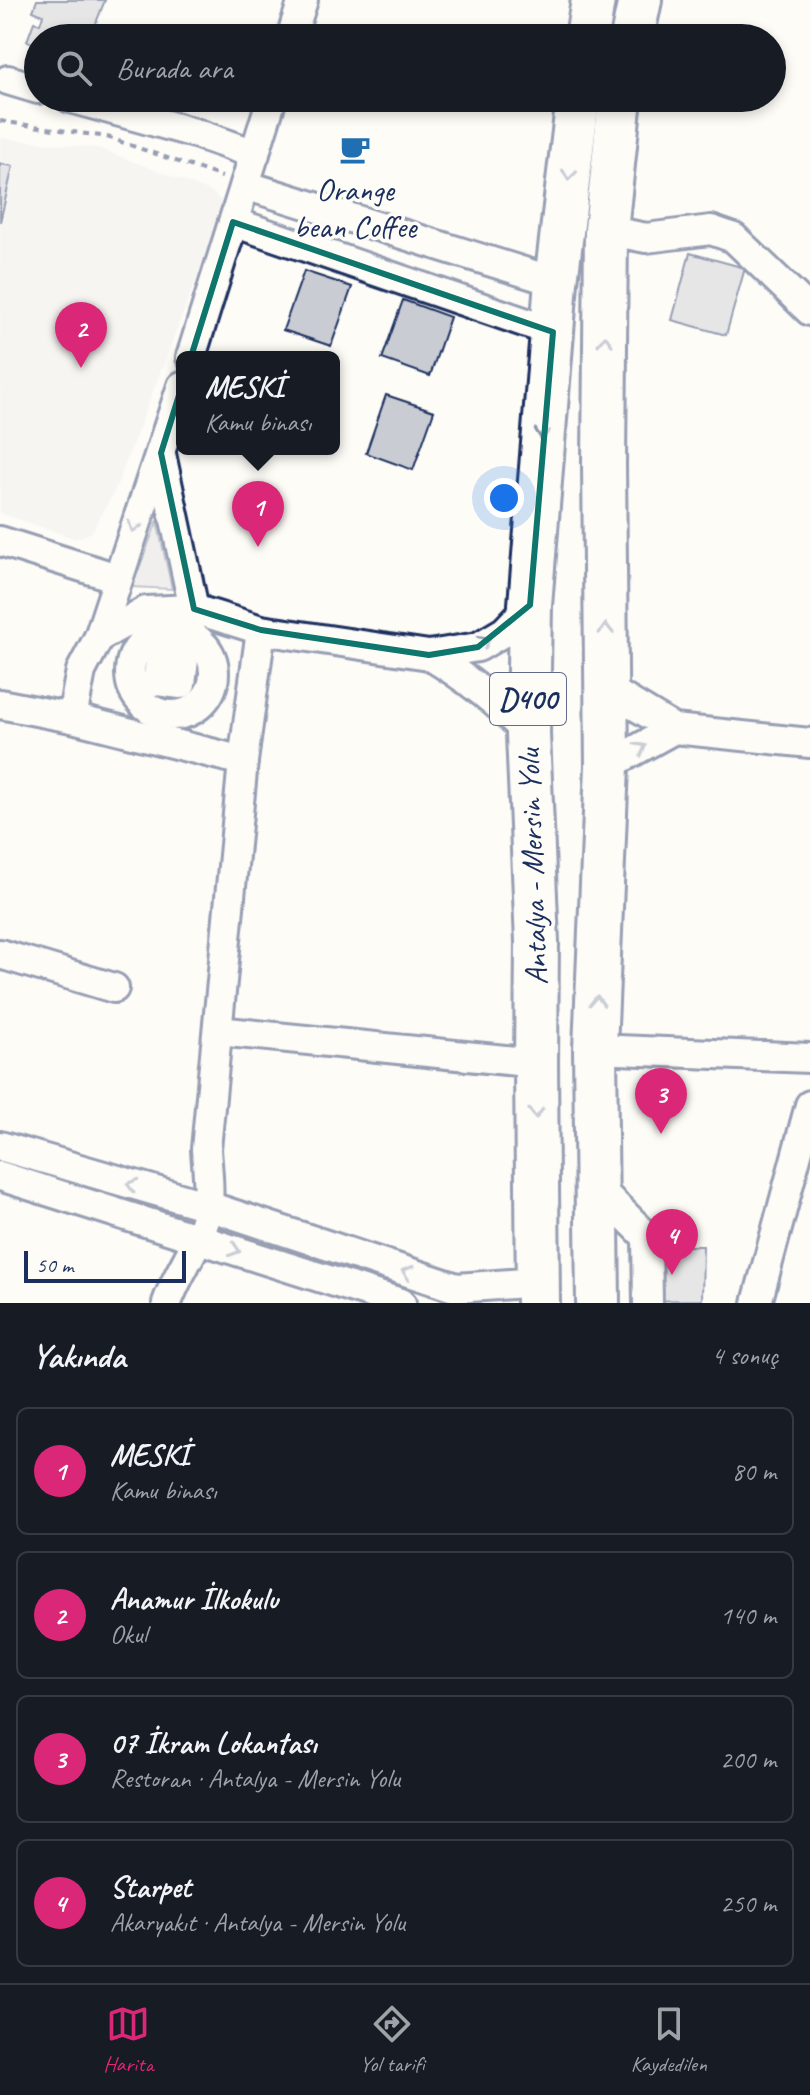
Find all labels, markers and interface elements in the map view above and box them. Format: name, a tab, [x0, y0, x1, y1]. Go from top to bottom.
search box	[24, 24, 786, 112]
icon: search	[52, 46, 96, 90]
text: Burada ara	[116, 49, 233, 87]
cafe icon: Orange bean Coffee	[338, 132, 372, 166]
place label: Orange bean Coffee	[294, 169, 419, 247]
one-way arrow	[560, 169, 577, 182]
pin: 2	[55, 302, 107, 368]
one-way arrow	[596, 334, 614, 347]
popup	[176, 351, 340, 455]
text: MESKİ	[205, 368, 284, 406]
text: Kamu binası	[205, 406, 311, 439]
one-way arrow	[534, 428, 551, 441]
your location	[484, 478, 524, 518]
pin: 1	[232, 481, 284, 547]
one-way arrow	[127, 519, 143, 533]
one-way arrow	[597, 622, 614, 635]
one-way arrow	[477, 636, 492, 651]
road number: D400	[490, 673, 566, 725]
one-way arrow	[632, 742, 647, 757]
street label: Antalya - Mersin Yolu	[508, 746, 557, 986]
one-way arrow	[588, 994, 605, 1007]
pin: 3	[635, 1068, 687, 1134]
one-way arrow	[527, 1107, 545, 1120]
one-way arrow	[126, 1178, 140, 1194]
pin: 4	[646, 1209, 698, 1275]
one-way arrow	[227, 1241, 241, 1257]
scale bar	[24, 1247, 186, 1283]
text: 50 m	[36, 1251, 73, 1279]
one-way arrow	[400, 1265, 414, 1281]
text: Yakında	[32, 1334, 125, 1377]
text: 4 sonuç	[711, 1339, 778, 1372]
text: MESKİ	[110, 1436, 189, 1474]
text: 1	[54, 1455, 66, 1488]
text: 80 m	[732, 1455, 776, 1488]
text: Kamu binası	[110, 1474, 217, 1507]
text: Anamur İlkokulu	[110, 1580, 278, 1618]
text: 2	[54, 1599, 66, 1632]
text: 140 m	[720, 1599, 776, 1632]
text: Okul	[110, 1618, 147, 1651]
text: 07 İkram Lokantası	[110, 1724, 317, 1762]
text: 3	[54, 1743, 66, 1776]
text: 200 m	[720, 1743, 776, 1776]
text: Restoran · Antalya - Mersin Yolu	[110, 1762, 400, 1795]
text: Starpet	[110, 1868, 191, 1906]
text: 4	[54, 1887, 66, 1920]
text: 250 m	[720, 1887, 776, 1920]
text: Akaryakıt · Antalya - Mersin Yolu	[110, 1906, 405, 1939]
tab: Harita	[103, 2002, 153, 2078]
tab: Yol tarifi	[360, 2002, 425, 2078]
tab: Kaydedilen	[631, 2002, 707, 2078]

